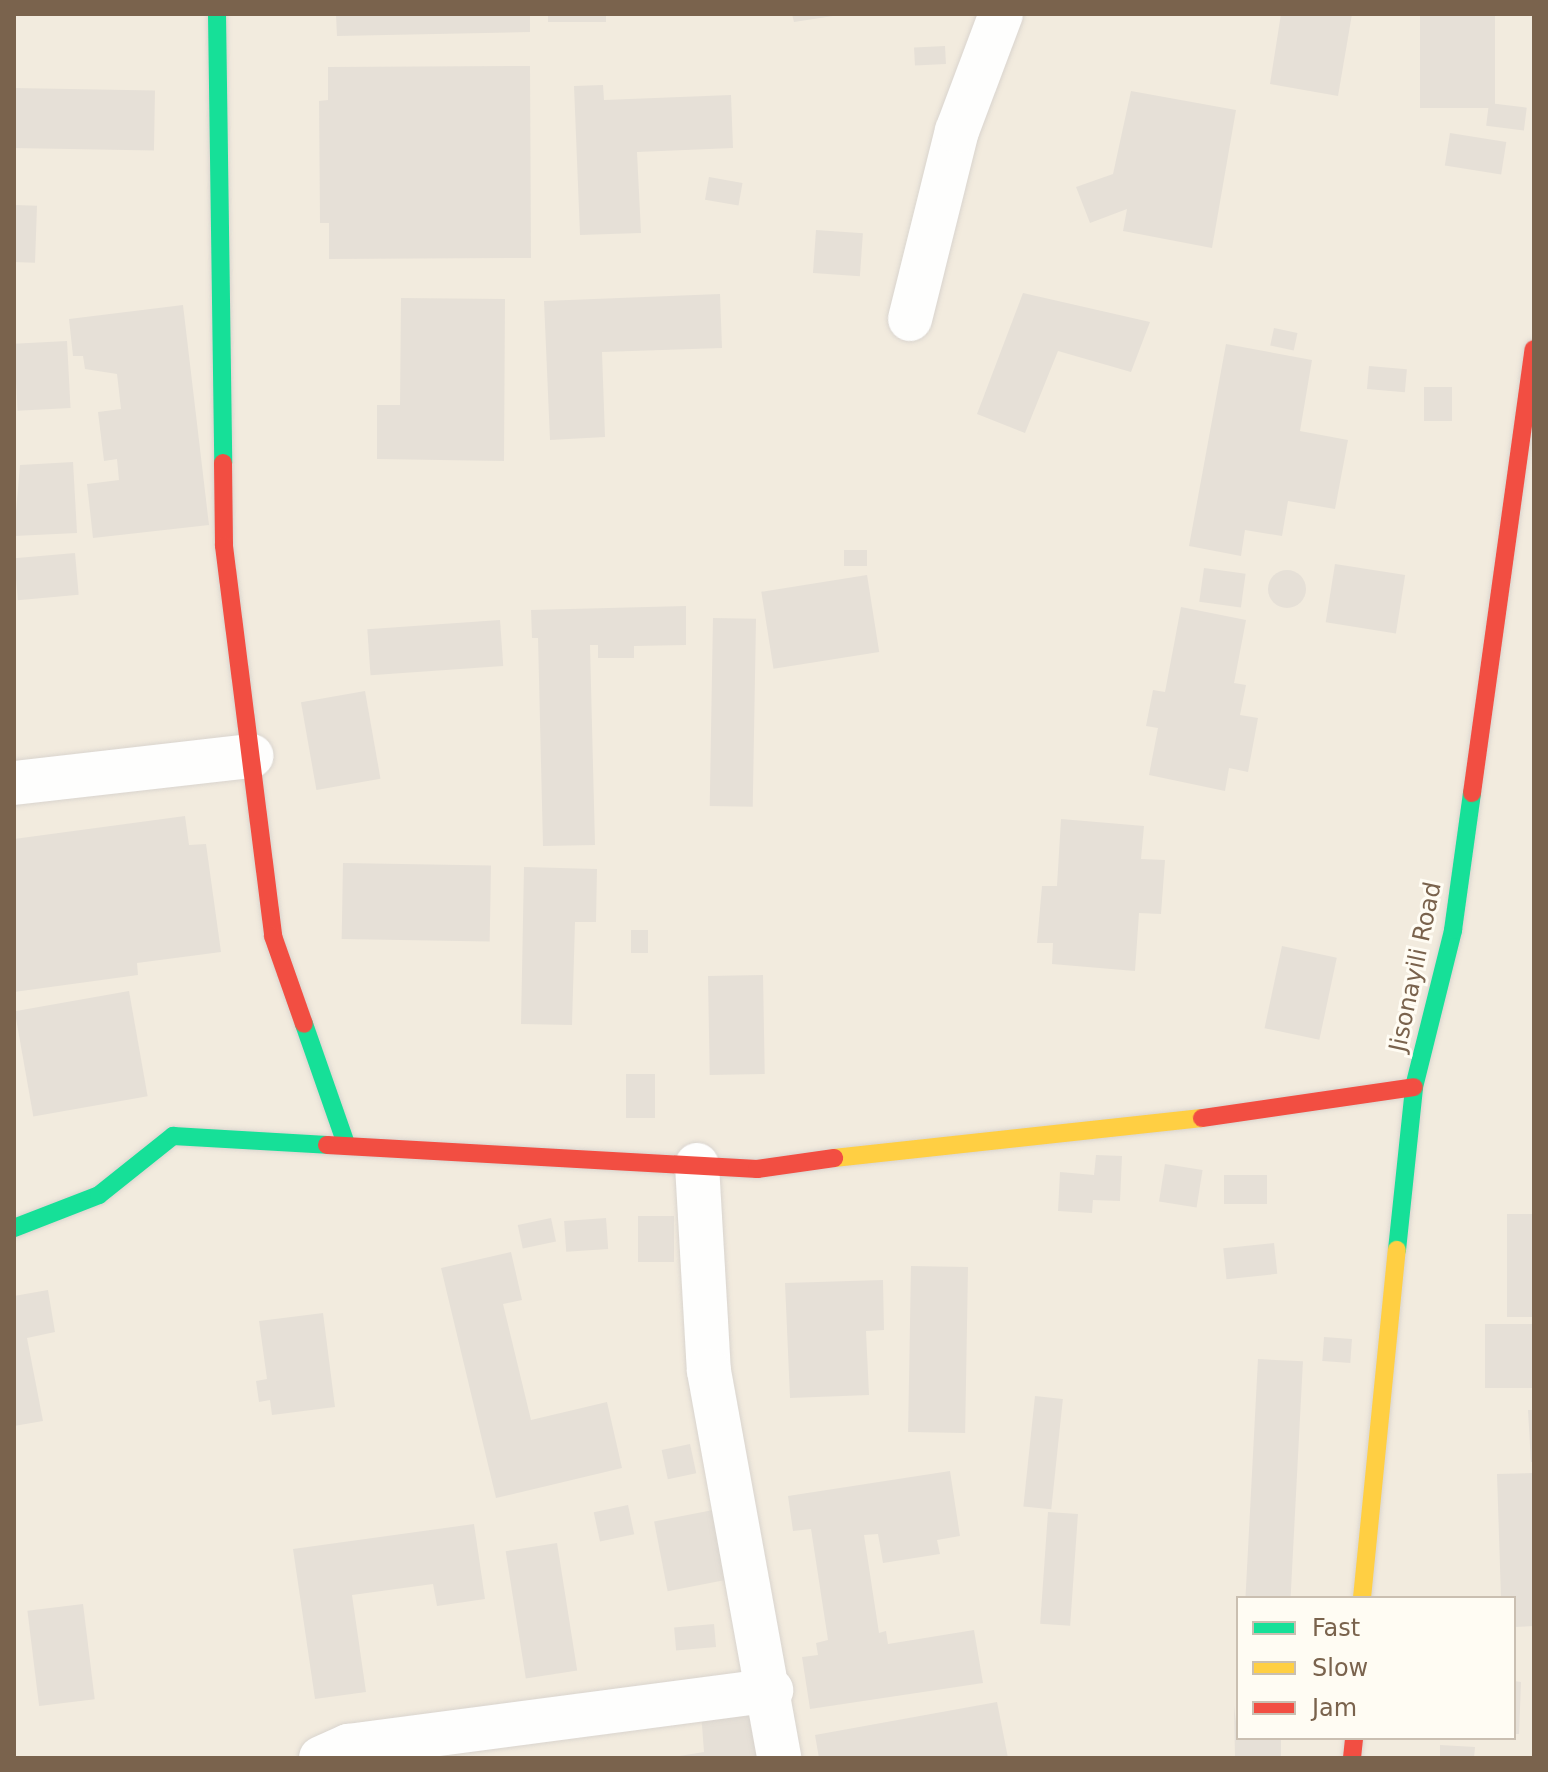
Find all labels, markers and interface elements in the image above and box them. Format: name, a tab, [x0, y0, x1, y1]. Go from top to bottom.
street label: Jisonayili Road	[1384, 879, 1448, 1055]
legend	[1236, 1596, 1516, 1740]
text: Fast	[1312, 1614, 1360, 1642]
text: Slow	[1312, 1654, 1368, 1682]
text: Jam	[1312, 1694, 1357, 1722]

